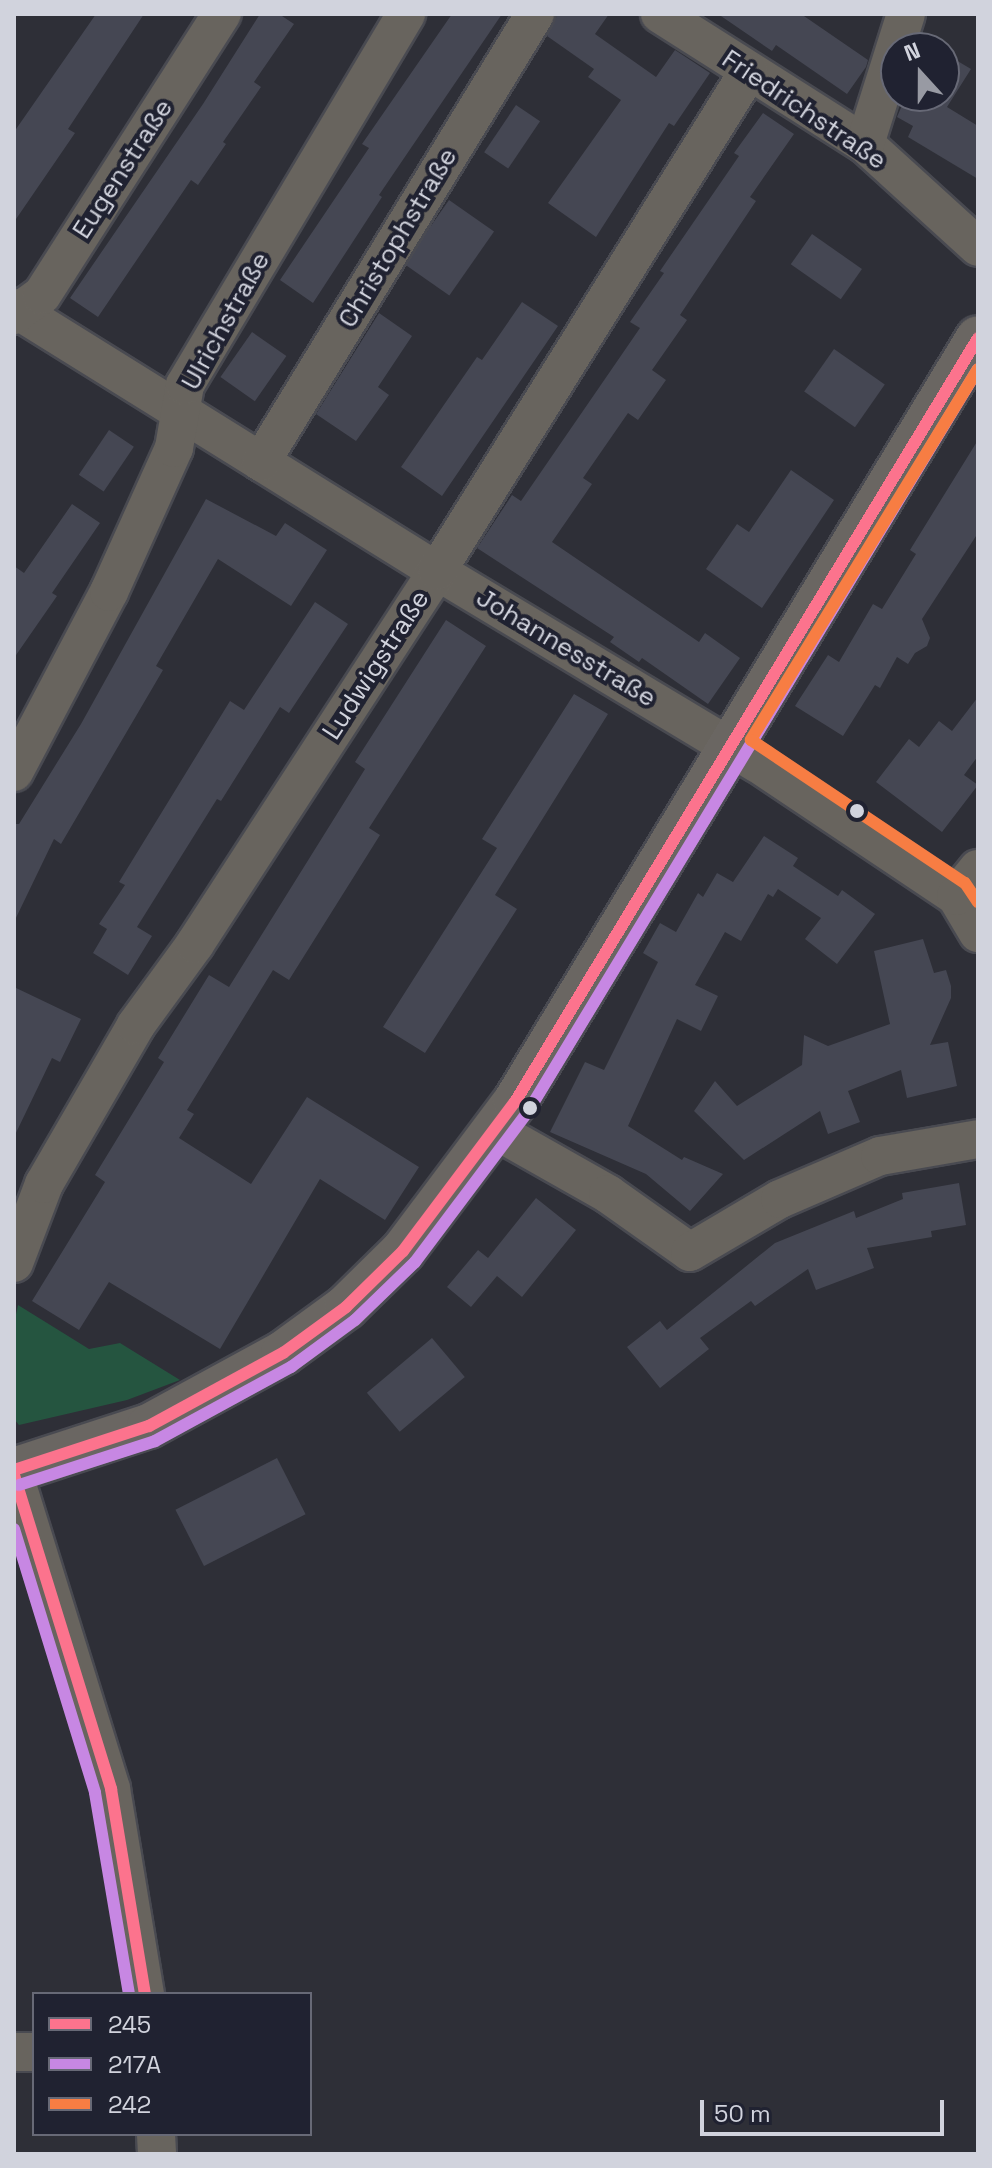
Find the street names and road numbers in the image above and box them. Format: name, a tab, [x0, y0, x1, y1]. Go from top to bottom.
street label: Friedrichstraße	[716, 44, 892, 176]
street label: Eugenstraße	[66, 93, 180, 245]
street label: Christophstraße	[332, 143, 464, 333]
street label: Ulrichstraße	[175, 247, 277, 395]
street label: Johannesstraße	[471, 582, 661, 714]
street label: Ludwigstraße	[316, 584, 436, 746]

